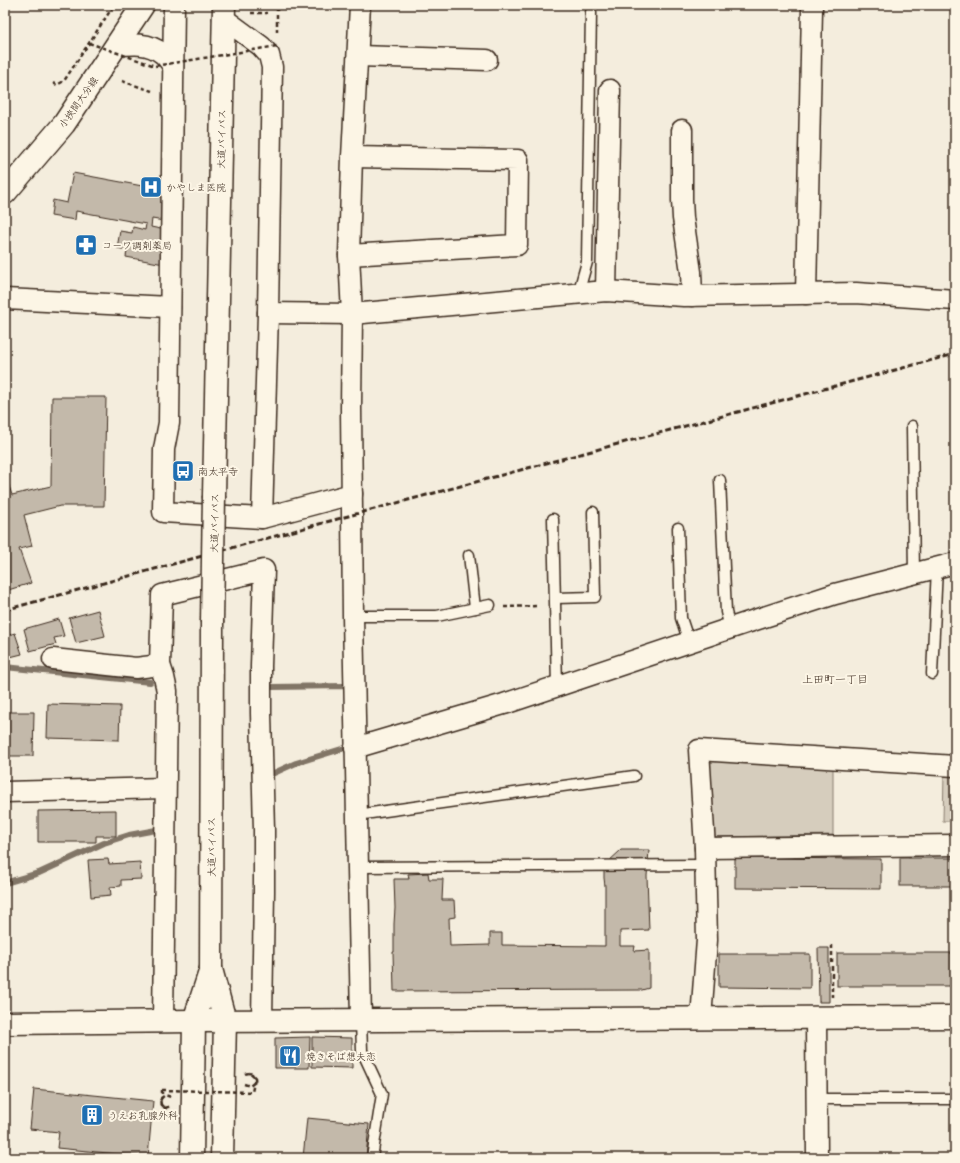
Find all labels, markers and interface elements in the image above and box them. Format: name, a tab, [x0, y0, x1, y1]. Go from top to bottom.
street label: 小挾間大分線	[57, 75, 101, 131]
street label: 大道バイパス	[215, 109, 229, 169]
hospital icon: かやしま医院	[138, 174, 164, 200]
place label: かやしま医院	[166, 182, 226, 194]
pharmacy icon: コーワ調剤薬局	[73, 232, 99, 258]
place label: コーワ調剤薬局	[102, 240, 172, 252]
bus stop icon: 南太平寺	[170, 458, 196, 484]
place label: 南太平寺	[198, 466, 238, 478]
street label: 大道バイパス	[208, 493, 222, 553]
district label: 上田町一丁目	[802, 673, 868, 686]
street label: 大道バイパス	[206, 817, 218, 877]
restaurant icon: 焼きそば想夫恋	[277, 1043, 303, 1069]
place label: 焼きそば想夫恋	[306, 1051, 376, 1063]
building icon: うえお乳腺外科	[79, 1102, 105, 1128]
place label: うえお乳腺外科	[108, 1110, 178, 1122]

